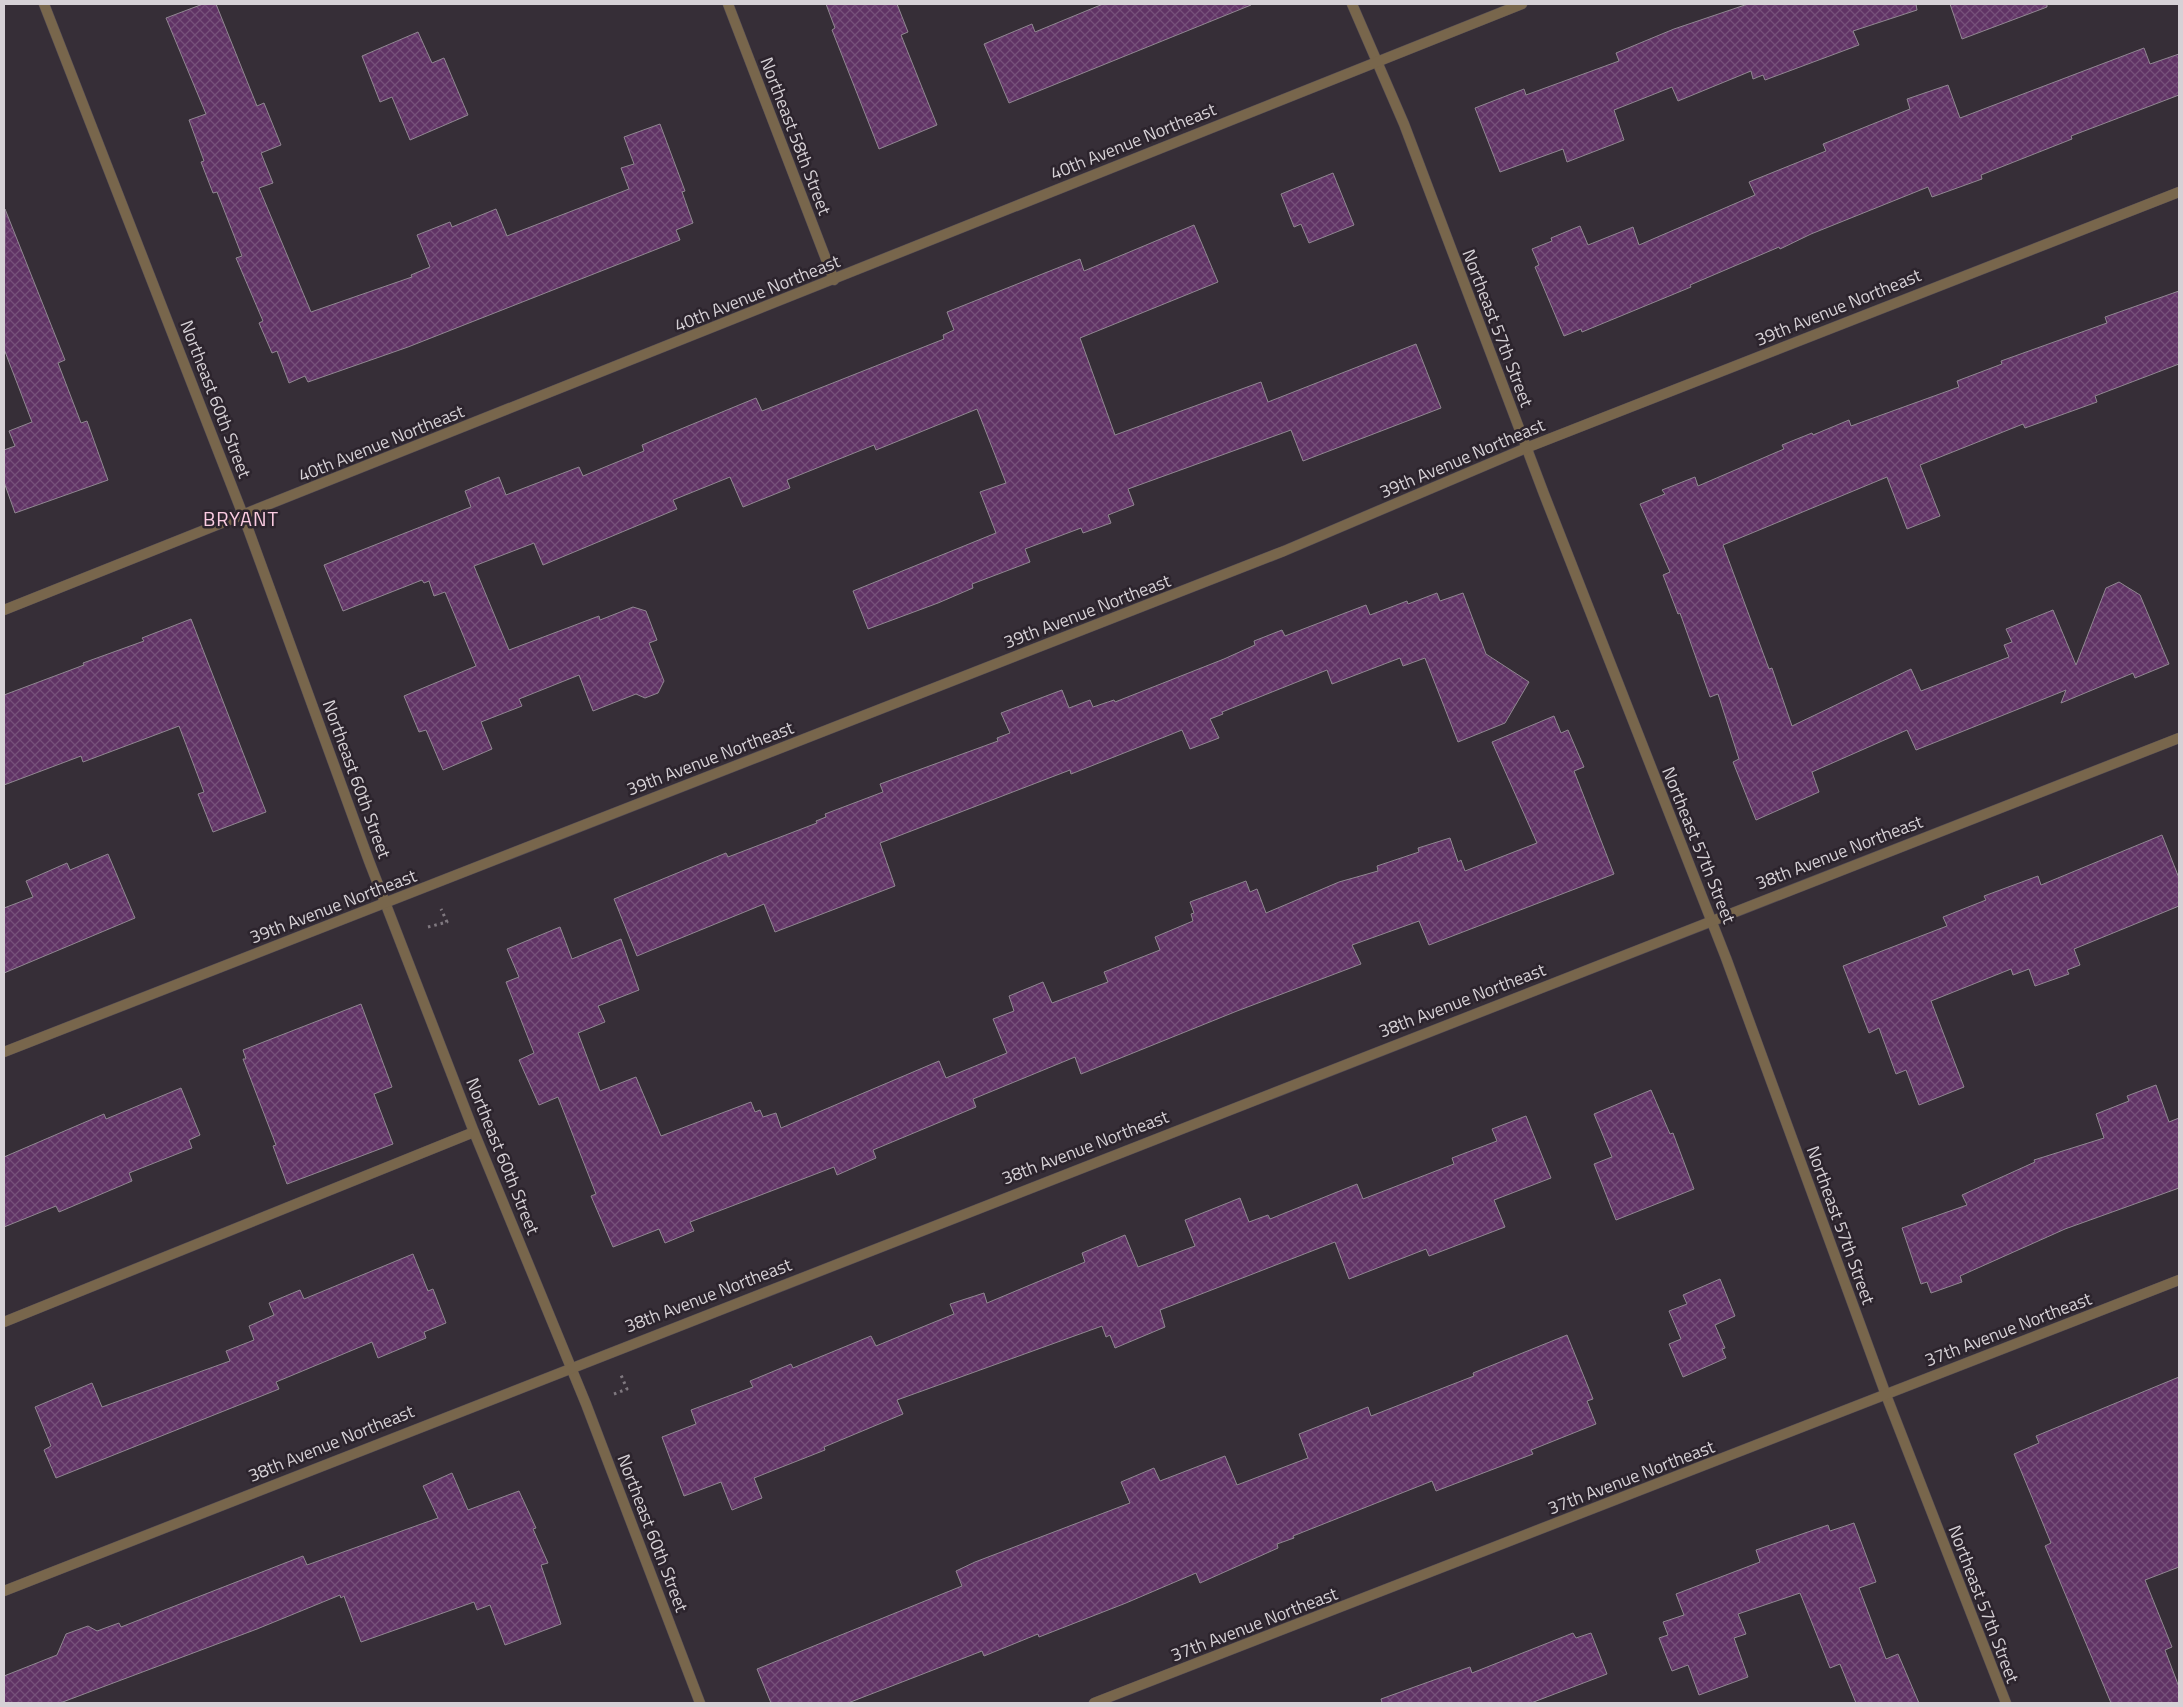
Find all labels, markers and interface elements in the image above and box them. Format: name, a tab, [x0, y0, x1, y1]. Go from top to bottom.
street label: Northeast 58th Street	[753, 53, 839, 219]
street label: 40th Avenue Northeast	[1046, 95, 1221, 187]
street label: Northeast 57th Street	[1455, 245, 1541, 411]
street label: 40th Avenue Northeast	[670, 247, 845, 339]
street label: 39th Avenue Northeast	[1751, 261, 1926, 353]
street label: Northeast 60th Street	[173, 316, 259, 482]
street label: 40th Avenue Northeast	[294, 397, 469, 489]
street label: 39th Avenue Northeast	[1375, 411, 1549, 505]
district label: BRYANT	[203, 503, 279, 534]
street label: 39th Avenue Northeast	[1000, 566, 1175, 655]
street label: Northeast 60th Street	[316, 696, 398, 863]
street label: 39th Avenue Northeast	[623, 713, 798, 802]
street label: Northeast 57th Street	[1655, 762, 1743, 928]
street label: 38th Avenue Northeast	[1752, 807, 1927, 896]
street label: 39th Avenue Northeast	[246, 861, 421, 950]
street label: 38th Avenue Northeast	[1375, 955, 1550, 1044]
street label: Northeast 60th Street	[459, 1073, 547, 1239]
street label: 38th Avenue Northeast	[998, 1102, 1173, 1191]
street label: Northeast 57th Street	[1800, 1142, 1882, 1309]
street label: 38th Avenue Northeast	[621, 1250, 796, 1339]
street label: 37th Avenue Northeast	[1921, 1284, 2096, 1373]
street label: 38th Avenue Northeast	[244, 1397, 419, 1489]
street label: 37th Avenue Northeast	[1544, 1432, 1719, 1521]
street label: Northeast 60th Street	[610, 1450, 696, 1616]
street label: Northeast 57th Street	[1941, 1521, 2027, 1687]
street label: 37th Avenue Northeast	[1167, 1579, 1342, 1668]

